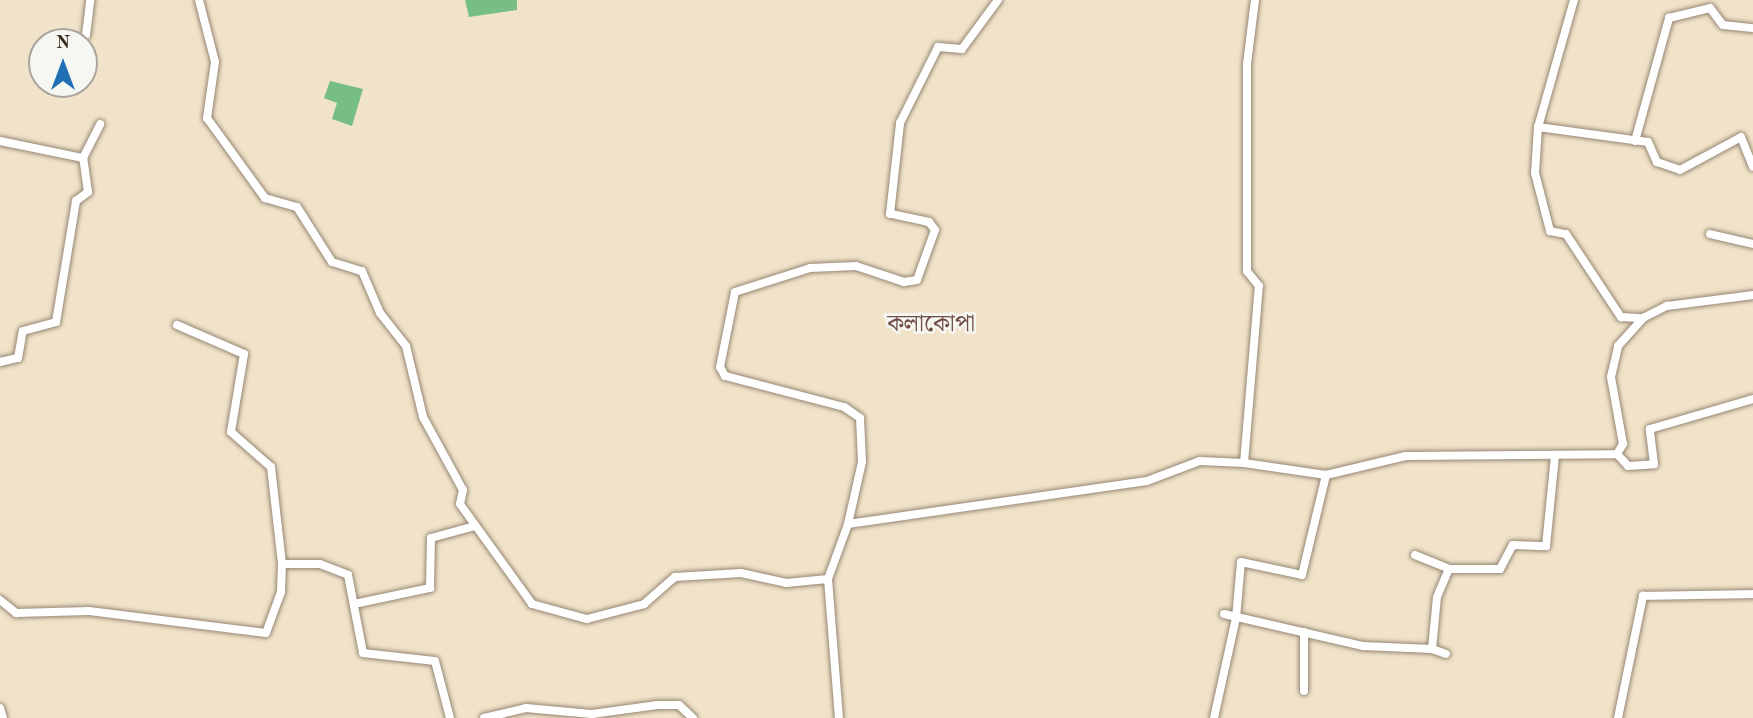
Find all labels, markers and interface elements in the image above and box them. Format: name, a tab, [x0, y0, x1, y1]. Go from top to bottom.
north arrow	[28, 28, 98, 98]
text: N	[56, 34, 70, 53]
district label: কলাকোপা	[887, 312, 975, 340]

